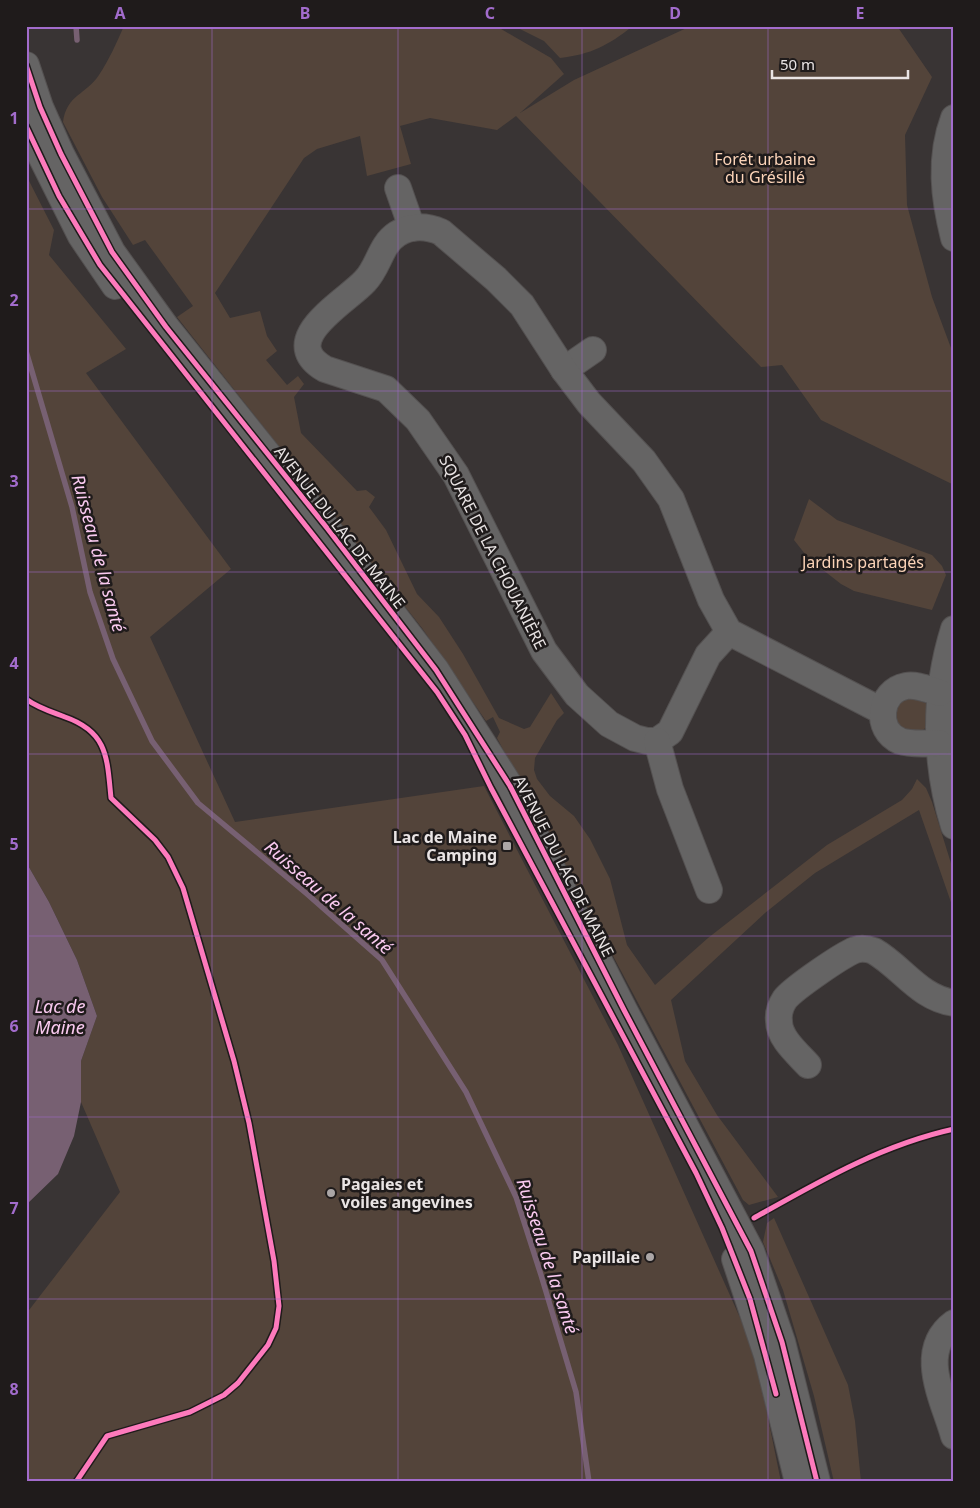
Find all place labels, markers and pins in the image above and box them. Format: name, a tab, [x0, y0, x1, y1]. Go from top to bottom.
place label: Lac de Maine Camping	[393, 826, 497, 866]
marker: Lac de Maine Camping	[501, 840, 513, 852]
place label: Pagaies et voiles angevines	[341, 1173, 473, 1213]
marker: Pagaies et voiles angevines	[325, 1187, 337, 1199]
place label: Papillaie	[572, 1246, 640, 1268]
marker: Papillaie	[644, 1251, 656, 1263]

